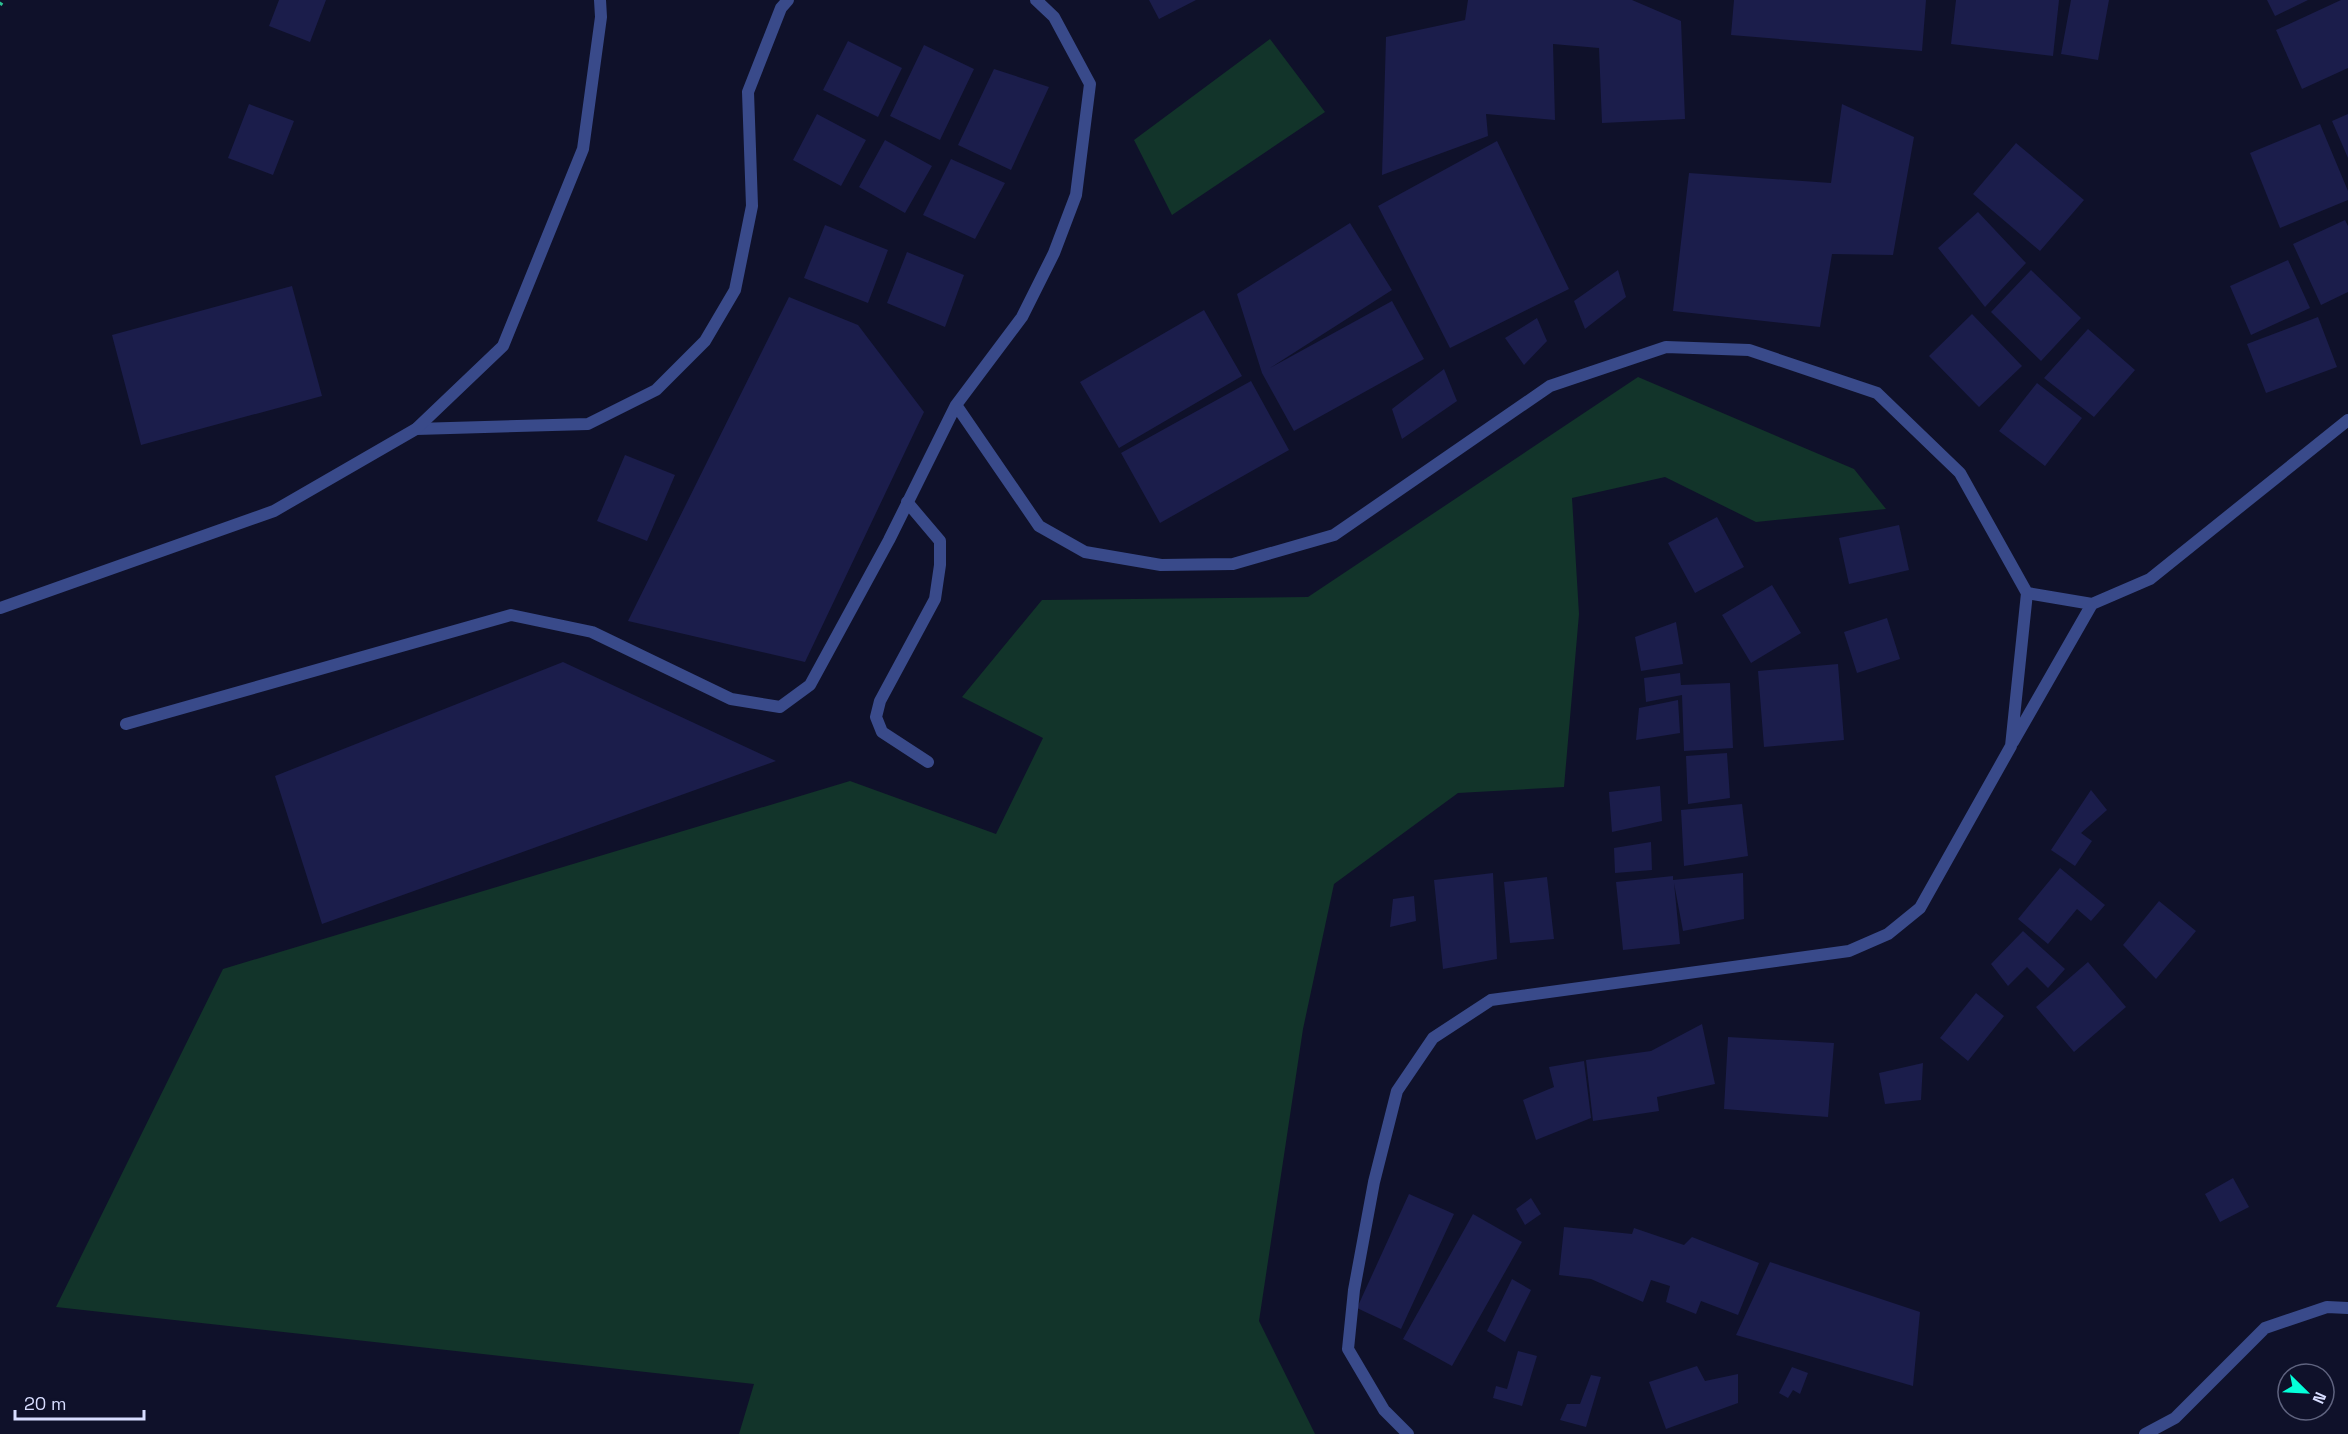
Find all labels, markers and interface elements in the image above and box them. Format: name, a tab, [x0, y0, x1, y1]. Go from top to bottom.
north arrow	[2276, 1362, 2336, 1422]
scale bar	[15, 1383, 144, 1421]
text: N	[2307, 1389, 2331, 1407]
text: 20 m	[24, 1392, 67, 1415]

